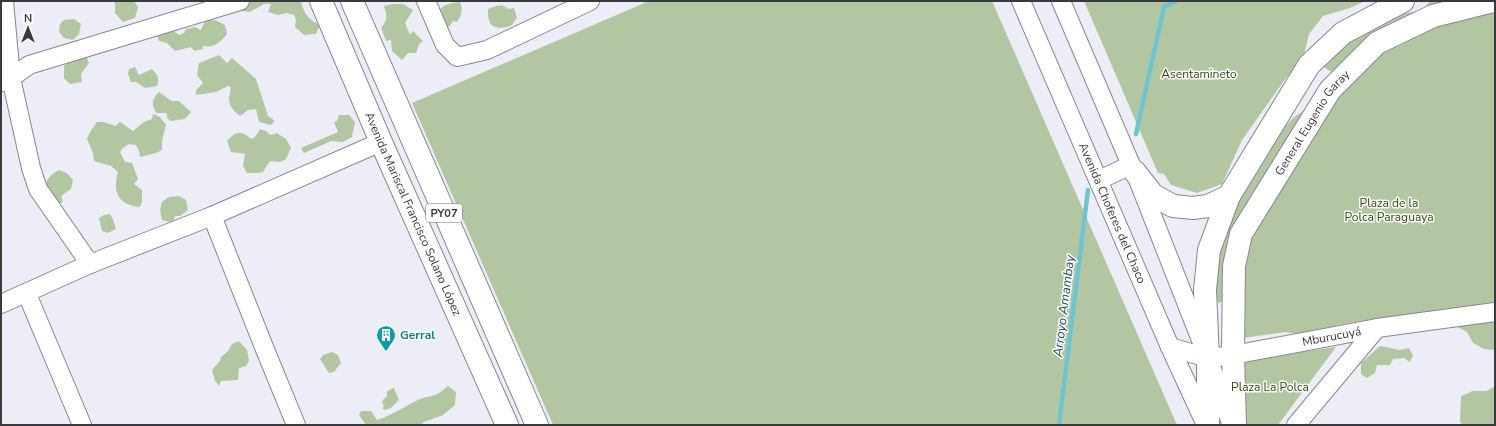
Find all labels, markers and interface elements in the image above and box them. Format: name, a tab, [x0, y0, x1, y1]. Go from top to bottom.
north arrow	[8, 8, 48, 48]
text: N	[24, 11, 32, 26]
park label: Asentamineto	[1161, 66, 1237, 82]
street label: General Eugenio Garay	[1271, 66, 1354, 178]
street label: Avenida Mariscal Francisco Solano López	[361, 110, 465, 319]
street label: Avenida Choferes del Chaco	[1075, 140, 1150, 286]
park label: Plaza de la Polca Paraguaya	[1344, 195, 1434, 225]
road number: PY07	[426, 204, 462, 222]
water label: Arroyo Amambay	[1049, 253, 1079, 359]
street label: Mburucuyá	[1301, 323, 1362, 350]
building icon: Gerral	[375, 324, 397, 352]
place label: Gerral	[400, 327, 435, 343]
park label: Plaza La Polca	[1231, 379, 1309, 395]

